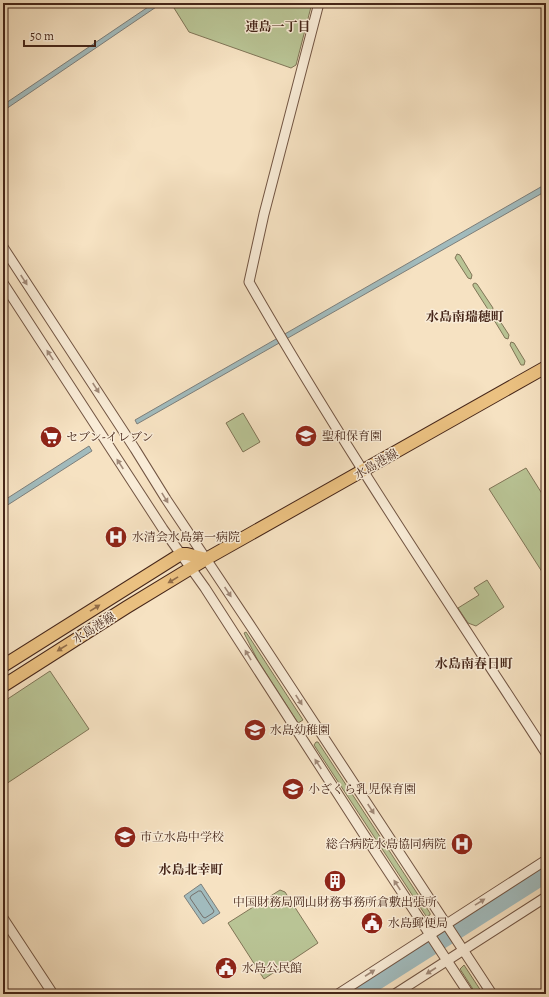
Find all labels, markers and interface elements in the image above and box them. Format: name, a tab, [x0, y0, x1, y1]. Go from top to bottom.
district label: 連島一丁目	[245, 18, 311, 35]
scale bar	[24, 22, 95, 48]
text: 50 m	[30, 28, 54, 44]
one-way arrow	[21, 274, 28, 286]
district label: 水島南瑞穂町	[426, 308, 504, 325]
one-way arrow	[46, 349, 54, 360]
one-way arrow	[92, 383, 99, 394]
school or university icon: 聖和保育園	[293, 423, 319, 449]
supermarket icon: セブン-イレブン	[38, 424, 64, 450]
place label: 聖和保育園	[322, 428, 382, 444]
place label: セブン-イレブン	[66, 429, 154, 445]
street label: 水島港線	[351, 445, 401, 483]
one-way arrow	[117, 458, 124, 470]
one-way arrow	[161, 493, 169, 503]
hospital icon: 水清会水島第一病院	[103, 524, 129, 550]
place label: 水清会水島第一病院	[132, 529, 240, 545]
one-way arrow	[168, 576, 178, 584]
one-way arrow	[224, 587, 232, 597]
one-way arrow	[89, 605, 101, 612]
street label: 水島港線	[69, 608, 119, 648]
one-way arrow	[57, 644, 67, 652]
one-way arrow	[244, 649, 251, 661]
district label: 水島南春日町	[435, 655, 513, 672]
one-way arrow	[295, 695, 303, 706]
school or university icon: 水島幼稚園	[242, 717, 268, 743]
place label: 水島幼稚園	[270, 722, 330, 738]
one-way arrow	[315, 759, 322, 770]
school or university icon: 小ざくら乳児保育園	[280, 776, 306, 802]
place label: 小ざくら乳児保育園	[308, 781, 416, 797]
one-way arrow	[367, 803, 374, 815]
school or university icon: 市立水島中学校	[112, 824, 138, 850]
place label: 市立水島中学校	[140, 829, 224, 845]
hospital icon: 総合病院水島協同病院	[449, 831, 475, 857]
place label: 総合病院水島協同病院	[326, 836, 446, 852]
district label: 水島北幸町	[158, 861, 224, 878]
building icon: 中国財務局岡山財務事務所倉敷出張所	[322, 868, 348, 894]
one-way arrow	[393, 879, 400, 891]
place label: 中国財務局岡山財務事務所倉敷出張所	[233, 894, 437, 910]
one-way arrow	[474, 898, 485, 906]
public building icon: 水島郵便局	[359, 910, 385, 936]
place label: 水島郵便局	[388, 915, 448, 931]
public building icon: 水島公民館	[213, 955, 239, 981]
place label: 水島公民館	[242, 960, 302, 976]
one-way arrow	[425, 967, 437, 974]
one-way arrow	[365, 969, 376, 977]

